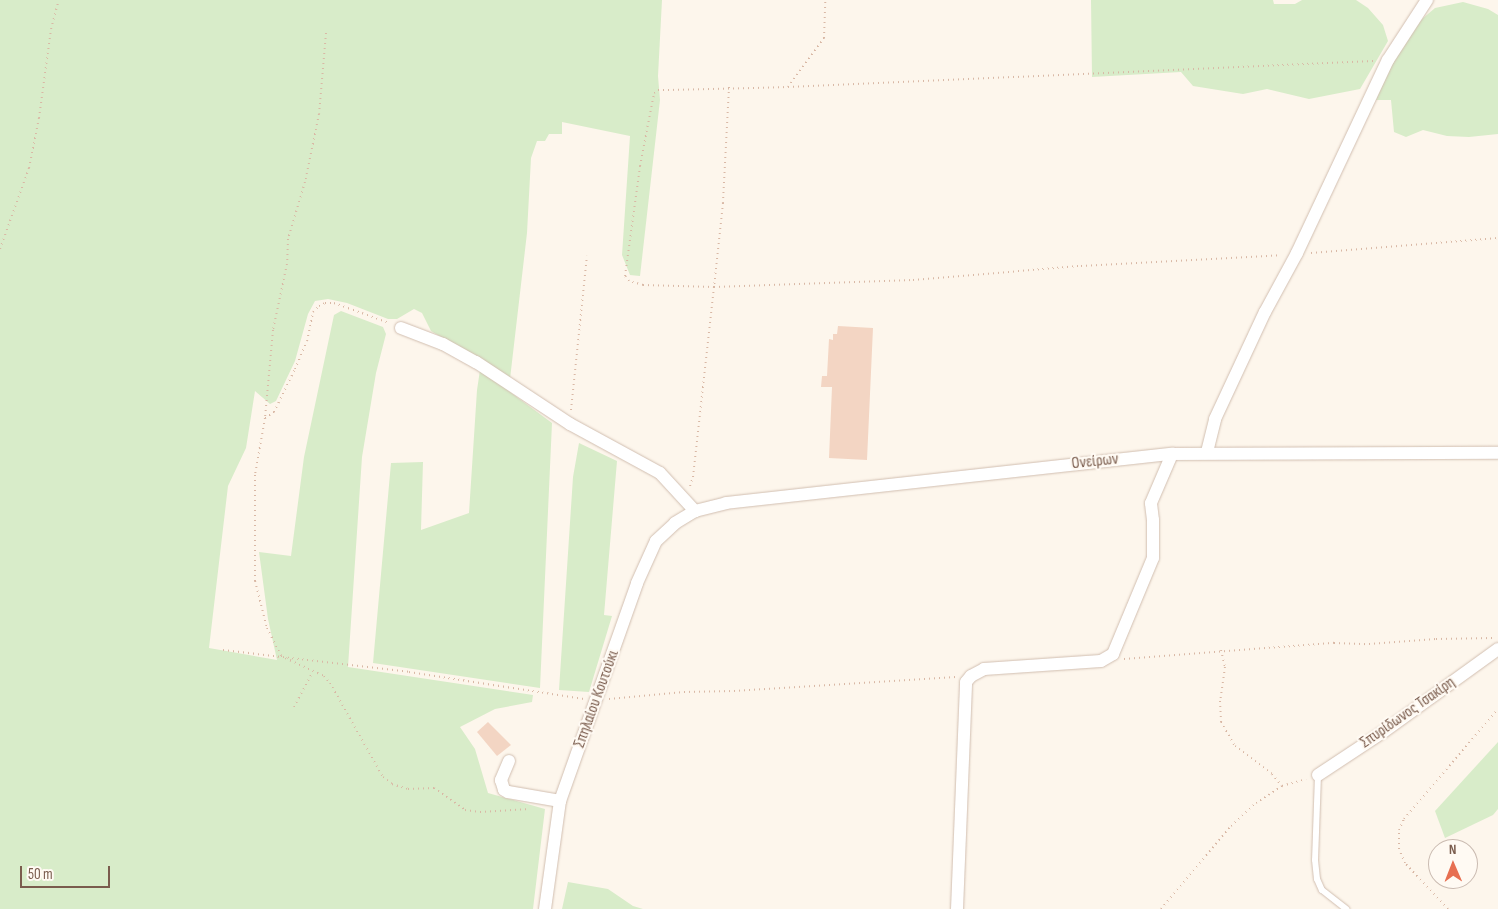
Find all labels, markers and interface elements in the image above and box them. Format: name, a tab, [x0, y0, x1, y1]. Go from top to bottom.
street label: Ονείρων	[1071, 450, 1119, 474]
street label: Σπηλαίου Κουτούκι	[570, 647, 624, 751]
street label: Σπυρίδωνος Τσακίρη	[1357, 673, 1459, 753]
north arrow	[1428, 839, 1478, 889]
text: N	[1449, 841, 1457, 858]
scale bar	[22, 856, 112, 888]
text: 50 m	[28, 865, 53, 884]

